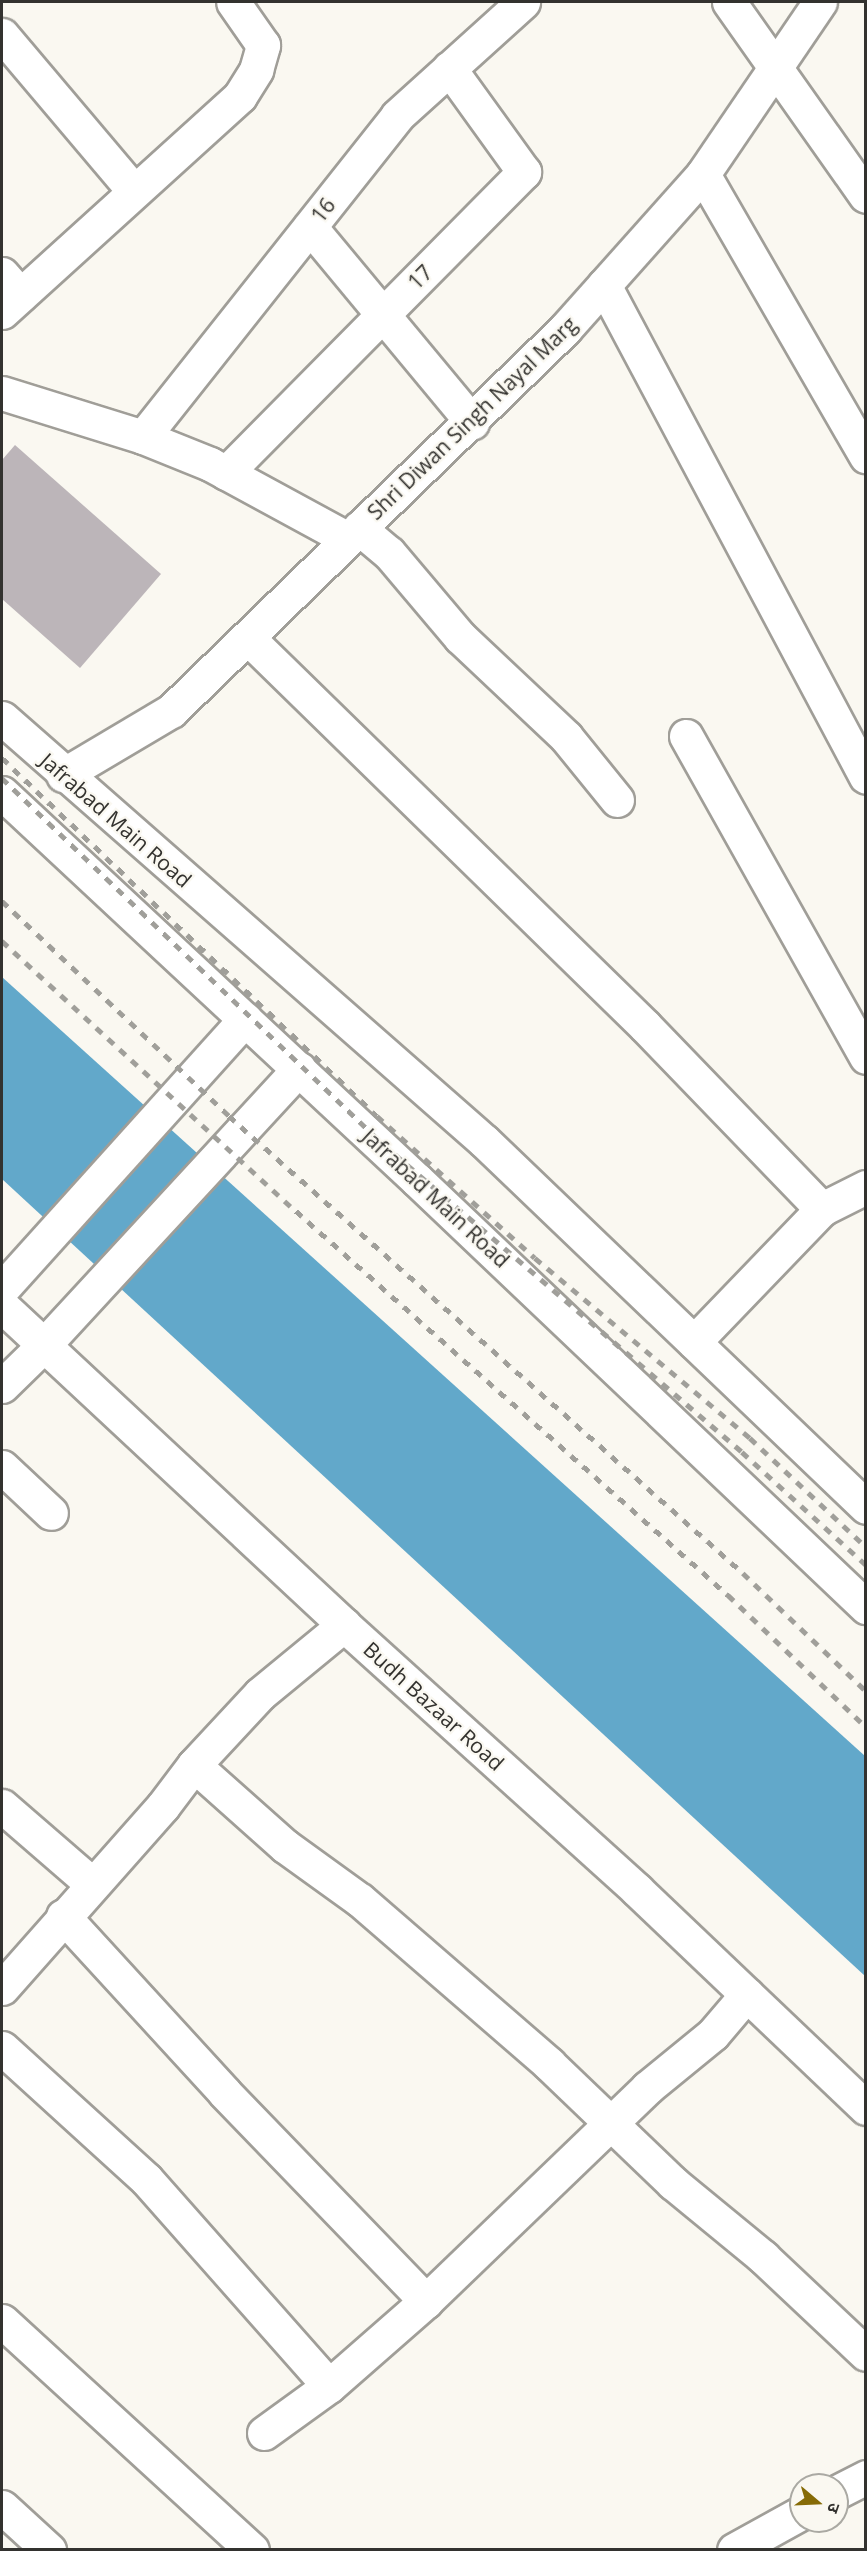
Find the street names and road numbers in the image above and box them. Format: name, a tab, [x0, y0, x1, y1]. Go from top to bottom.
street label: 16	[306, 193, 340, 227]
street label: 17	[403, 260, 437, 294]
street label: Shri Diwan Singh Nayal Marg	[362, 311, 582, 525]
street label: Jafrabad Main Road	[35, 748, 197, 892]
street label: Jafrabad Main Road	[357, 1123, 515, 1273]
street label: Budh Bazaar Road	[359, 1636, 509, 1776]

